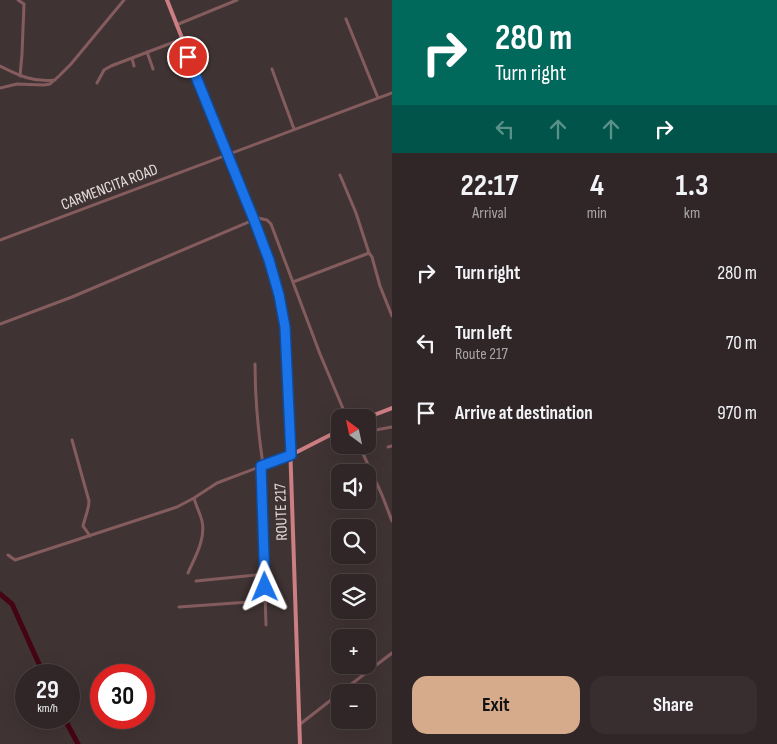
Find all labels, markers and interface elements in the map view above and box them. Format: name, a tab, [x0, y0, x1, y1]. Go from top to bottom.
text: 280 m	[495, 17, 572, 60]
icon: right	[412, 20, 477, 85]
pin	[167, 36, 209, 78]
icon: arrive	[174, 43, 202, 71]
text: Turn right	[495, 60, 566, 87]
icon: left	[491, 115, 519, 143]
icon: ahead	[544, 115, 572, 143]
icon: ahead	[597, 115, 625, 143]
icon: right	[650, 115, 678, 143]
street label: CARMENCITA ROAD	[58, 160, 161, 215]
text: 22:17	[461, 168, 518, 204]
text: 4	[590, 168, 604, 204]
text: 1.3	[676, 168, 708, 204]
text: Arrival	[472, 204, 507, 223]
text: min	[587, 204, 607, 223]
text: km	[684, 204, 700, 223]
icon: right	[412, 259, 440, 287]
text: Turn right	[455, 262, 520, 285]
text: 280 m	[717, 262, 757, 285]
text: Turn left	[455, 322, 512, 345]
icon: left	[412, 329, 440, 357]
text: 70 m	[726, 332, 757, 355]
text: Route 217	[455, 345, 508, 364]
icon: arrive	[412, 399, 440, 427]
text: Arrive at destination	[455, 402, 593, 425]
text: 970 m	[717, 402, 757, 425]
north arrow	[331, 409, 376, 454]
map controls	[331, 409, 376, 729]
button: sound	[331, 464, 376, 509]
street label: ROUTE 217	[271, 482, 292, 541]
button: search	[331, 519, 376, 564]
position arrow	[238, 560, 290, 612]
button: layers	[331, 574, 376, 619]
button: +	[331, 629, 376, 674]
speed limit sign: 30	[90, 664, 155, 729]
text: 29	[36, 675, 59, 706]
button: Exit	[412, 676, 580, 734]
button: Share	[590, 676, 757, 734]
button: −	[331, 684, 376, 729]
text: km/h	[37, 701, 58, 716]

